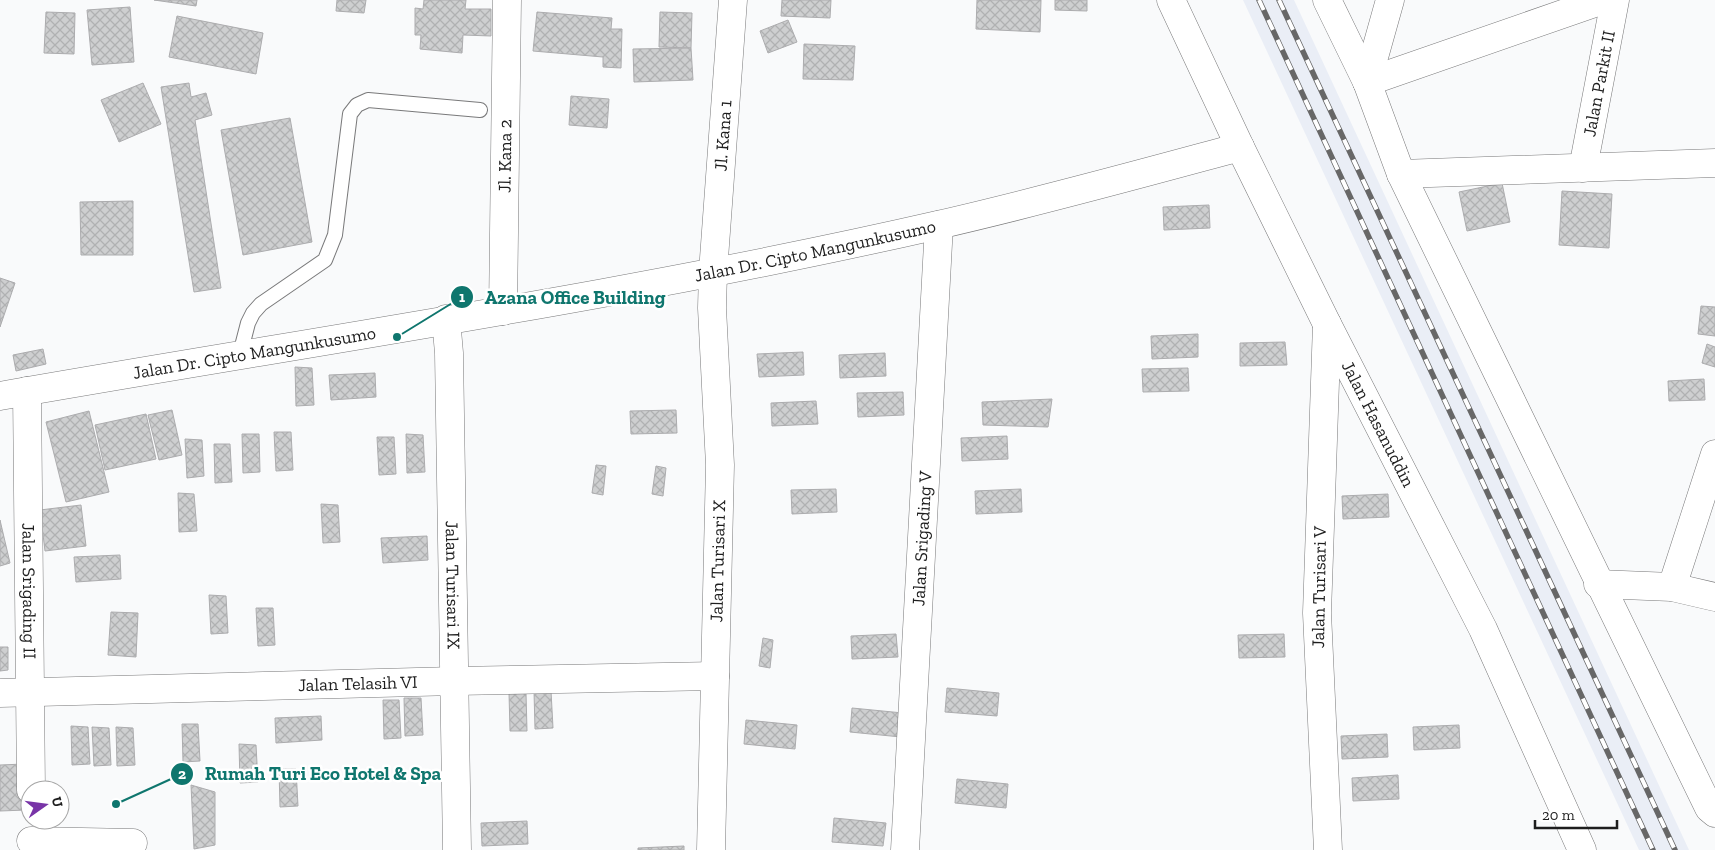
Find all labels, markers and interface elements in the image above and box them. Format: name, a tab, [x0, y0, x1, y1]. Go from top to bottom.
street label: Jalan Parkit II	[1578, 28, 1620, 138]
street label: Jl. Kana 1	[709, 99, 737, 172]
street label: Jl. Kana 2	[494, 119, 516, 193]
street label: Jalan Dr. Cipto Mangunkusumo	[693, 215, 938, 287]
callout: Azana Office Building	[449, 280, 675, 314]
text: Azana Office Building	[484, 286, 666, 309]
text: 1	[459, 288, 465, 306]
street label: Jalan Dr. Cipto Mangunkusumo	[131, 322, 377, 384]
street label: Jalan Hasanuddin	[1337, 357, 1420, 491]
street label: Jalan Srigading V	[907, 470, 937, 607]
street label: Jalan Turisari X	[705, 499, 730, 623]
street label: Jalan Turisari IX	[441, 520, 465, 650]
street label: Jalan Srigading II	[17, 523, 41, 659]
street label: Jalan Turisari V	[1307, 525, 1331, 648]
street label: Jalan Telasih VI	[298, 671, 418, 696]
callout: Rumah Turi Eco Hotel & Spa	[170, 757, 451, 791]
text: Rumah Turi Eco Hotel & Spa	[205, 762, 442, 785]
text: 2	[178, 765, 186, 783]
north arrow	[20, 780, 70, 830]
text: U	[48, 795, 67, 809]
scale bar	[1535, 798, 1618, 830]
text: 20 m	[1542, 806, 1575, 824]

